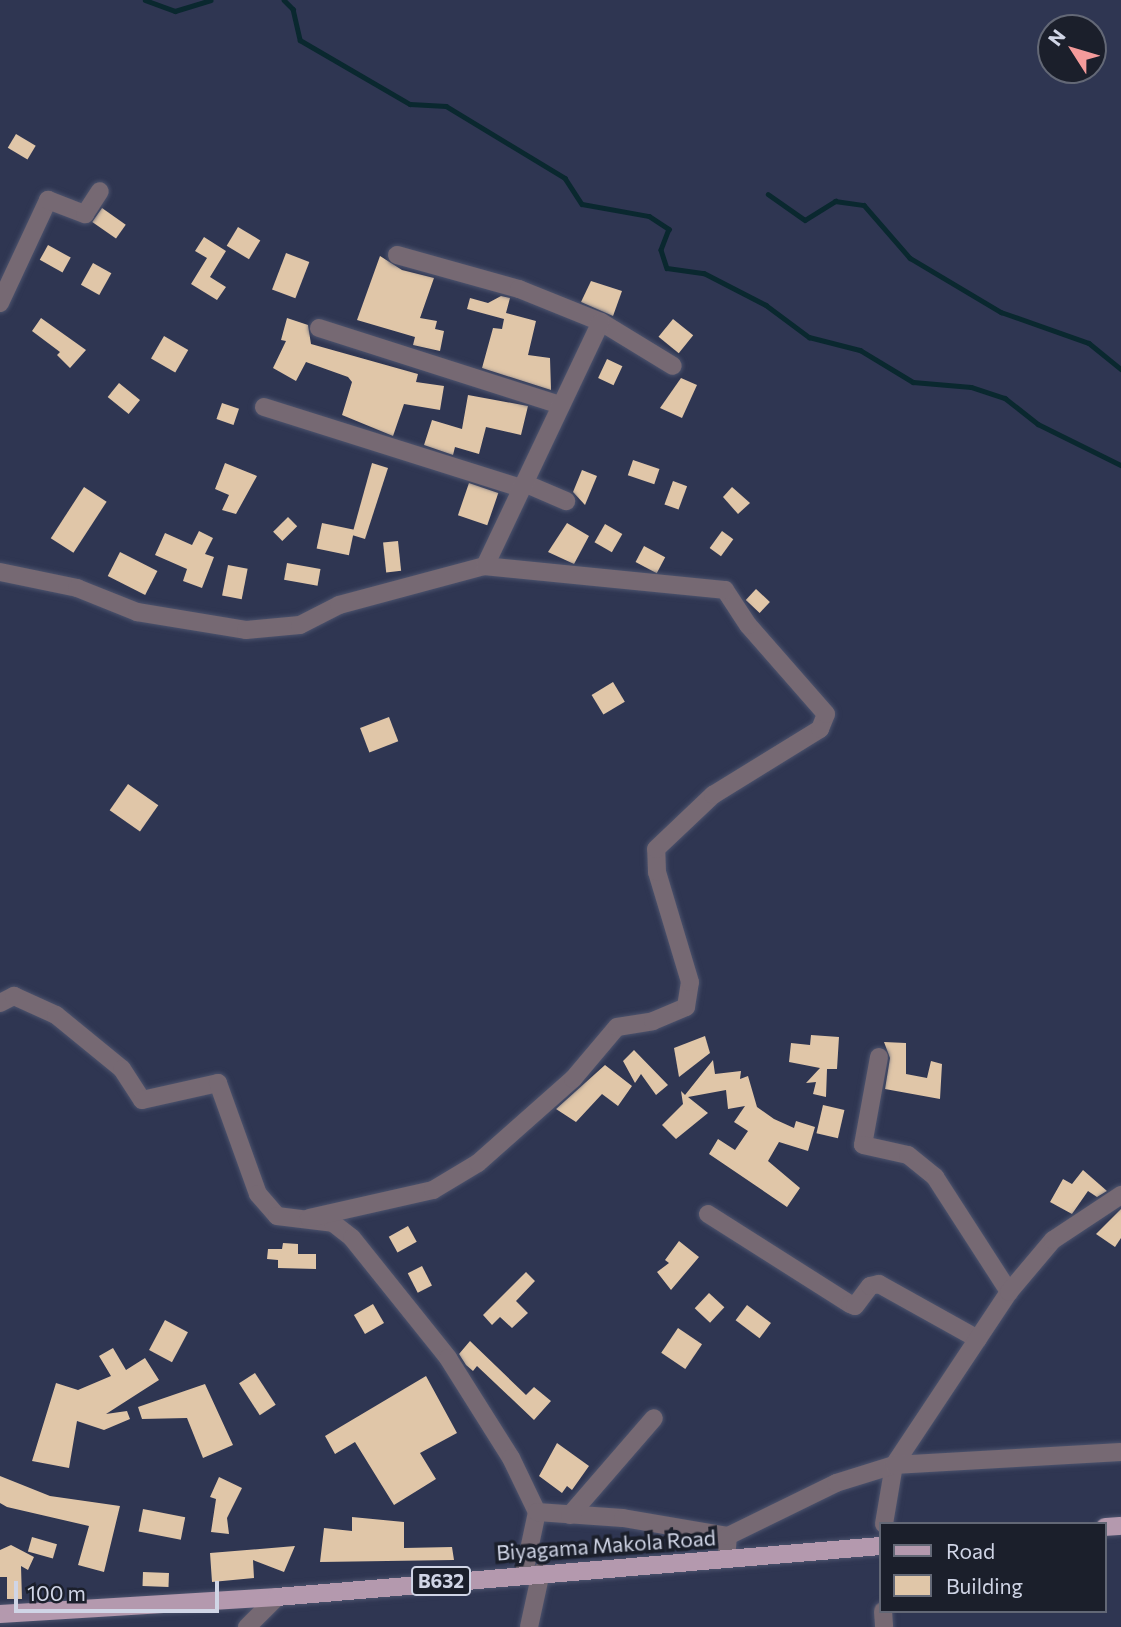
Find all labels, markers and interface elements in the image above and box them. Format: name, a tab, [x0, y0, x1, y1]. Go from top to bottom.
north arrow	[1037, 14, 1107, 84]
text: N	[1043, 25, 1070, 50]
legend	[880, 1522, 1107, 1613]
street label: Biyagama Makola Road	[495, 1525, 717, 1565]
text: Road	[946, 1538, 995, 1563]
road number: B632	[410, 1566, 472, 1596]
scale bar	[18, 1568, 222, 1612]
text: Building	[946, 1573, 1023, 1598]
text: 100 m	[27, 1580, 86, 1605]

